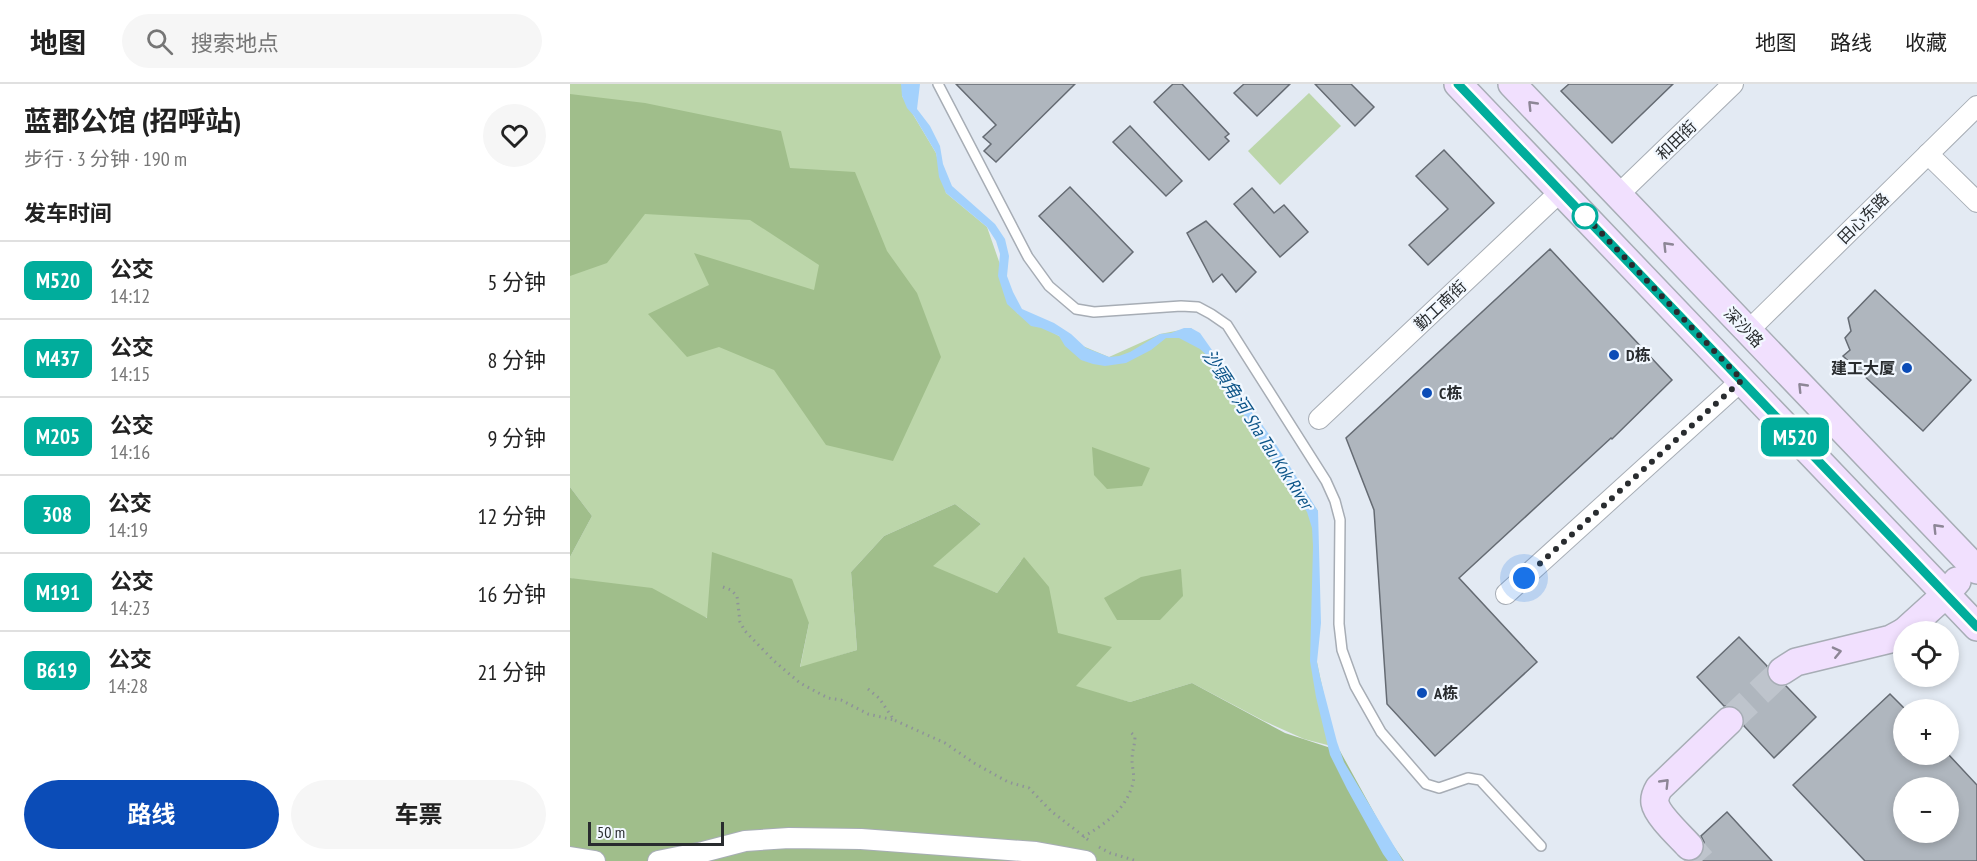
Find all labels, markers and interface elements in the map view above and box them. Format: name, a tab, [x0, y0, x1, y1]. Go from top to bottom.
search box	[122, 14, 542, 68]
text: 地图	[30, 24, 86, 61]
icon: search	[143, 25, 176, 58]
text: 搜索地点	[191, 29, 279, 57]
text: 地图	[1755, 29, 1797, 56]
text: 路线	[1830, 29, 1872, 56]
text: 收藏	[1905, 29, 1947, 56]
text: 蓝郡公馆 (招呼站)	[24, 102, 241, 139]
one-way arrow	[1528, 102, 1539, 112]
button: heart	[483, 104, 546, 167]
street label: 和田街	[1652, 116, 1700, 164]
text: 步行 · 3 分钟 · 190 m	[24, 146, 187, 172]
street label: 田心东路	[1833, 188, 1893, 248]
text: 发车时间	[24, 199, 112, 227]
unlabelled marker	[1572, 203, 1598, 229]
one-way arrow	[1663, 243, 1674, 253]
text: 公交	[110, 255, 154, 283]
text: M520	[36, 267, 80, 294]
text: 5 分钟	[487, 268, 546, 296]
street label: 勤工南街	[1410, 276, 1470, 334]
text: 14:12	[110, 283, 150, 309]
street label: 深沙路	[1720, 303, 1768, 351]
text: 公交	[110, 333, 154, 361]
text: M437	[36, 345, 80, 372]
water label: 沙頭角河 Sha Tau Kok River	[1198, 345, 1320, 516]
place label: D栋	[1626, 345, 1651, 365]
text: 8 分钟	[487, 346, 546, 374]
marker: D栋	[1607, 348, 1621, 362]
place label: 建工大厦	[1831, 358, 1895, 378]
text: 14:15	[110, 361, 150, 387]
marker: 建工大厦	[1900, 361, 1914, 375]
place label: C栋	[1439, 383, 1462, 403]
one-way arrow	[1798, 383, 1809, 394]
marker: C栋	[1420, 386, 1434, 400]
text: 公交	[110, 411, 154, 439]
line badge: M520	[1753, 418, 1837, 456]
text: M205	[36, 423, 80, 450]
text: 9 分钟	[487, 424, 546, 452]
text: M520	[1773, 424, 1817, 451]
text: 14:16	[110, 439, 150, 465]
text: 公交	[108, 489, 152, 517]
text: 308	[42, 501, 72, 528]
text: 12 分钟	[478, 502, 546, 530]
text: 14:19	[108, 517, 148, 543]
one-way arrow	[1933, 524, 1944, 535]
your location	[1509, 563, 1539, 593]
text: 公交	[110, 567, 154, 595]
text: M191	[36, 579, 80, 606]
text: 16 分钟	[478, 580, 546, 608]
text: 14:23	[110, 595, 150, 621]
map controls	[1893, 621, 1959, 843]
button: locate	[1893, 621, 1959, 687]
text: 公交	[108, 645, 152, 673]
one-way arrow	[1832, 647, 1842, 660]
text: B619	[37, 657, 77, 684]
text: 21 分钟	[478, 658, 546, 686]
text: 14:28	[108, 673, 148, 699]
place label: A栋	[1433, 683, 1458, 703]
marker: A栋	[1415, 686, 1429, 700]
button: +	[1893, 699, 1959, 765]
button: −	[1893, 777, 1959, 843]
one-way arrow	[1658, 779, 1669, 789]
button: 路线	[24, 780, 279, 849]
button: 车票	[291, 780, 546, 849]
scale bar	[588, 819, 724, 846]
text: 50 m	[597, 822, 625, 842]

